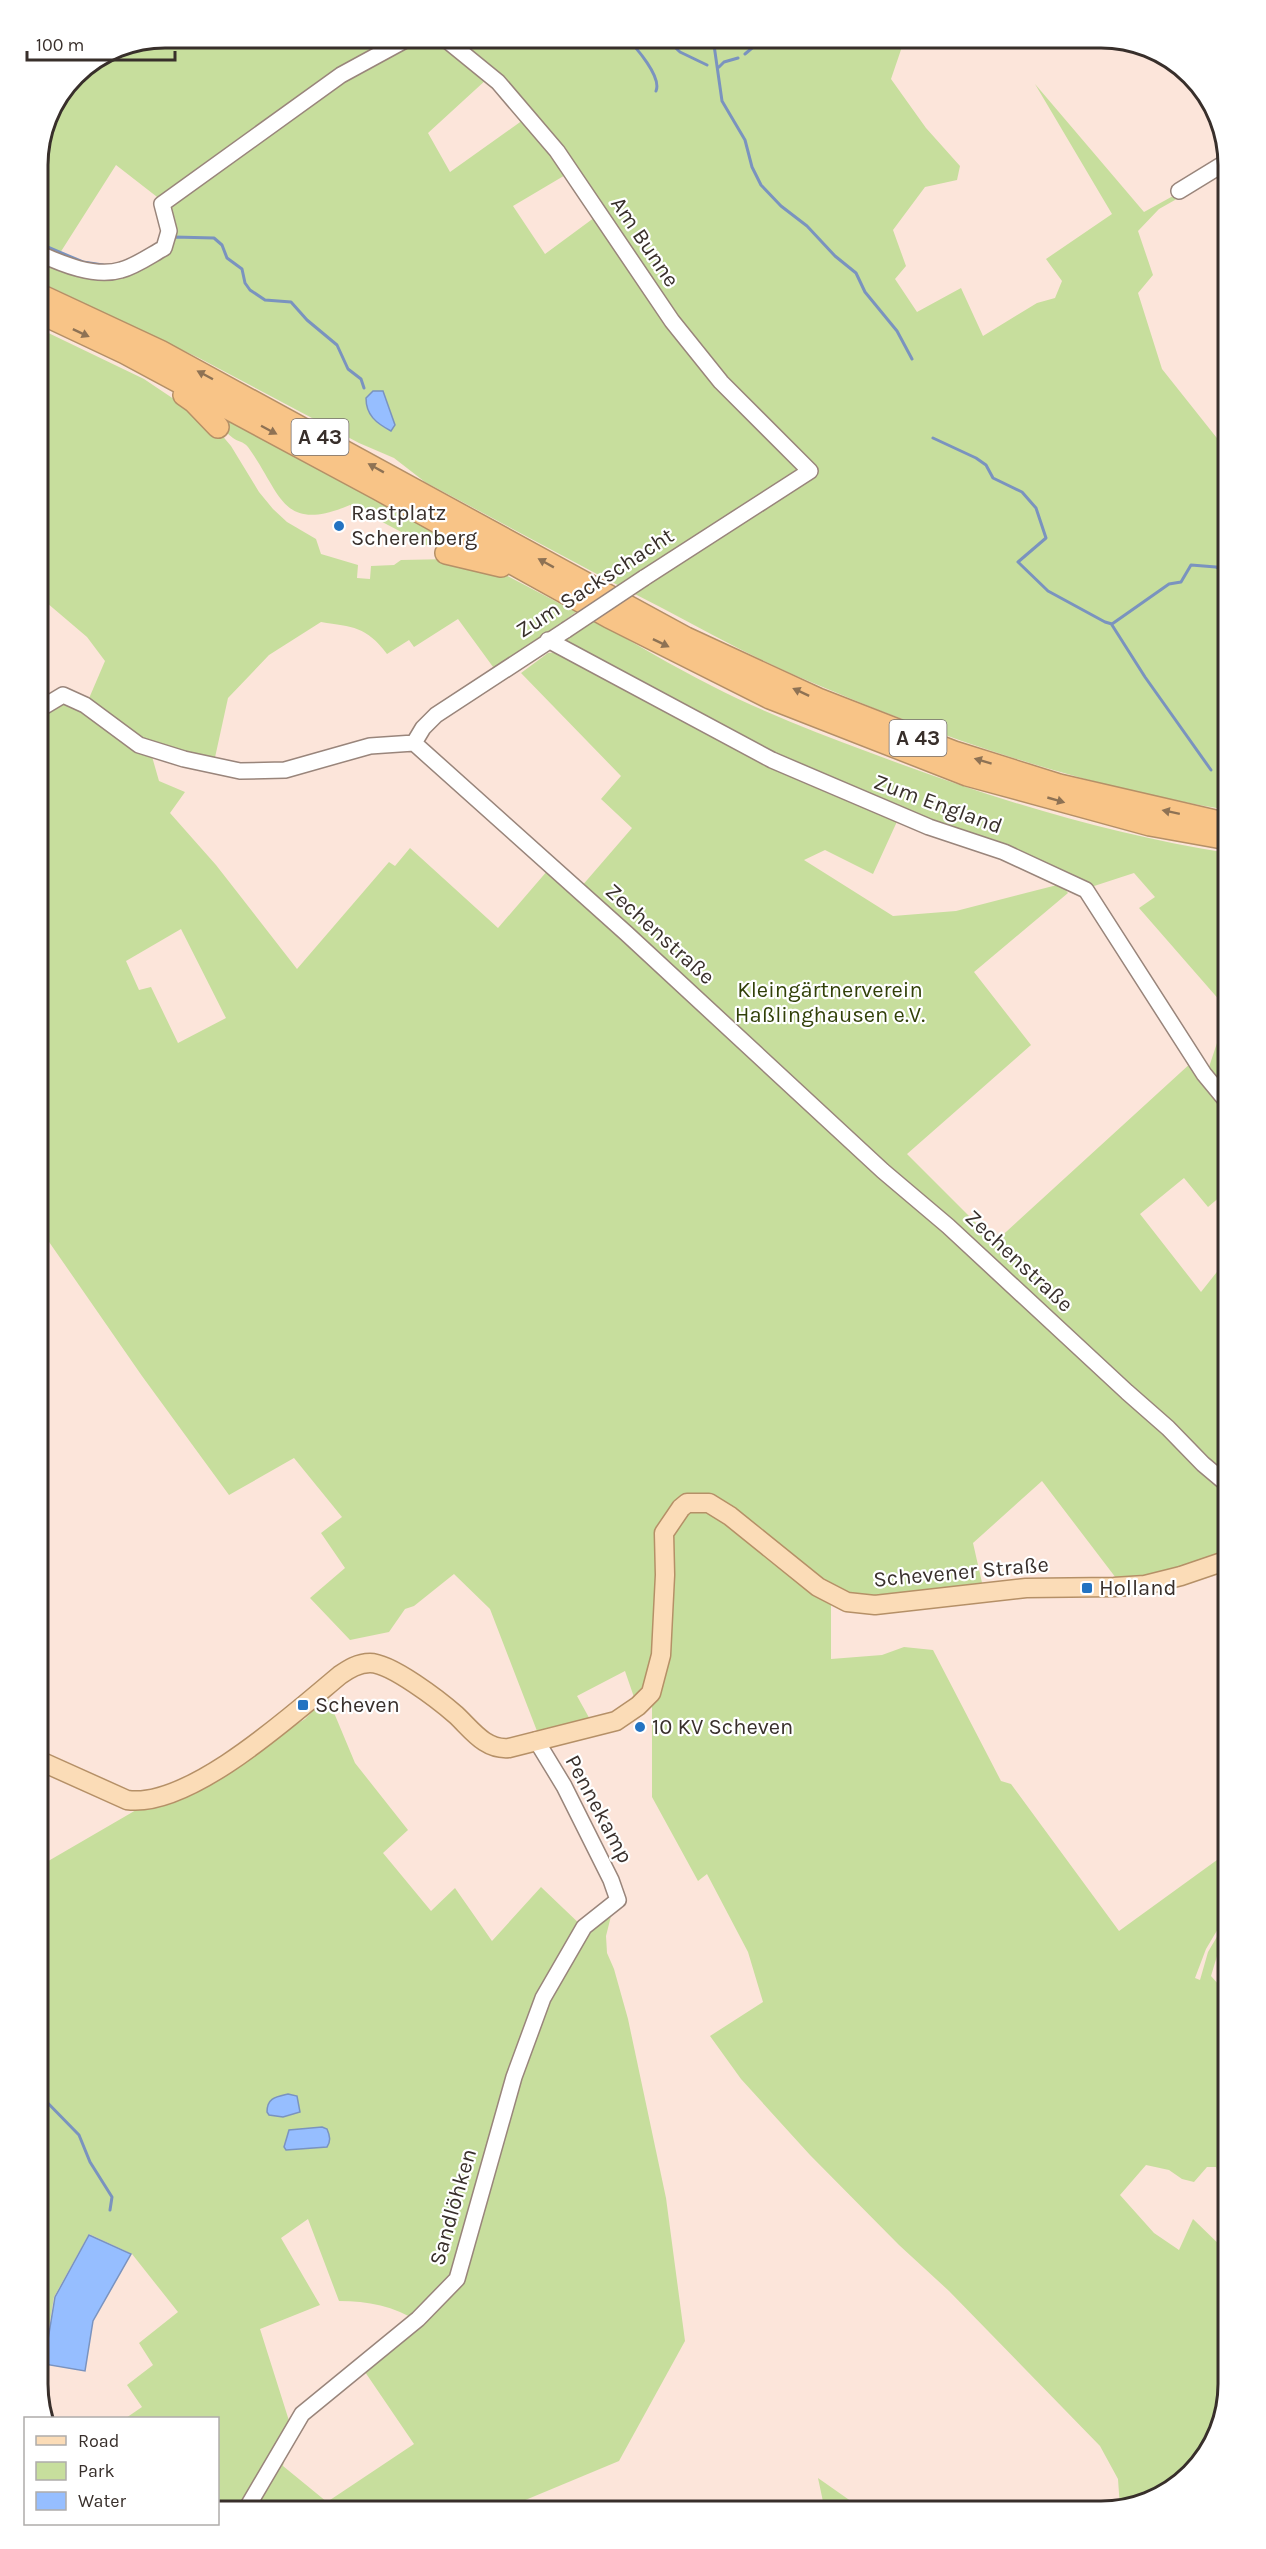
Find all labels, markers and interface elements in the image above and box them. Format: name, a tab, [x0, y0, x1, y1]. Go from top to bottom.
scale bar	[27, 24, 176, 62]
text: 100 m	[36, 34, 84, 56]
street label: Am Bunne	[605, 192, 685, 292]
one-way arrow	[73, 328, 90, 337]
one-way arrow	[196, 370, 213, 380]
road number: A 43	[292, 419, 348, 455]
one-way arrow	[261, 425, 278, 435]
one-way arrow	[367, 463, 384, 473]
place label: Rastplatz Scherenberg	[351, 500, 478, 551]
marker: Rastplatz Scherenberg	[332, 519, 346, 533]
street label: Zum Sackschacht	[511, 522, 679, 644]
one-way arrow	[538, 558, 555, 568]
one-way arrow	[653, 639, 670, 648]
one-way arrow	[793, 687, 810, 696]
road number: A 43	[890, 720, 946, 756]
one-way arrow	[974, 756, 992, 766]
street label: Zum England	[870, 769, 1006, 839]
one-way arrow	[1047, 796, 1065, 805]
one-way arrow	[1162, 806, 1181, 816]
street label: Zechenstraße	[600, 878, 720, 990]
park label: Kleingärtnerverein Haßlinghausen e.V.	[735, 977, 925, 1028]
street label: Zechenstraße	[960, 1204, 1078, 1318]
street label: Schevener Straße	[872, 1551, 1050, 1593]
place label: Holland	[1099, 1575, 1176, 1601]
marker: Holland	[1080, 1581, 1094, 1595]
place label: Scheven	[315, 1692, 400, 1718]
marker: Scheven	[296, 1698, 310, 1712]
place label: 10 KV Scheven	[652, 1714, 793, 1740]
marker: 10 KV Scheven	[633, 1720, 647, 1734]
street label: Pennekamp	[560, 1750, 638, 1868]
street label: Sandlöhken	[424, 2146, 482, 2268]
legend	[24, 2417, 219, 2525]
text: Road	[78, 2430, 119, 2452]
text: Park	[78, 2460, 115, 2482]
text: Water	[78, 2490, 126, 2512]

